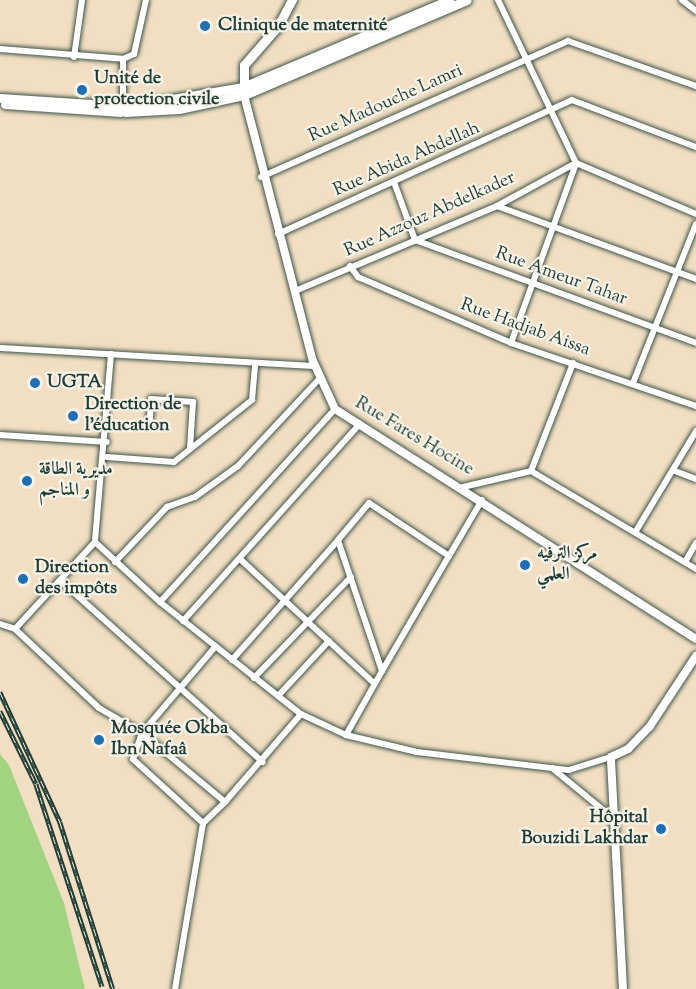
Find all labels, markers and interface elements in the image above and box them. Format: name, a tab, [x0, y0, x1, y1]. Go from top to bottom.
place label: Clinique de maternité	[218, 15, 388, 37]
marker: Clinique de maternité	[196, 17, 214, 35]
street label: Rue Madouche Lamri	[306, 60, 466, 148]
place label: Unité de protection civile	[94, 69, 219, 112]
marker: Unité de protection civile	[75, 83, 89, 97]
street label: Rue Abida Abdellah	[330, 118, 484, 202]
street label: Rue Azzouz Abdelkader	[341, 168, 519, 262]
street label: Rue Ameur Tahar	[492, 243, 630, 311]
street label: Rue Hadjab Aissa	[457, 295, 593, 361]
place label: UGTA	[47, 372, 102, 394]
marker: UGTA	[28, 376, 42, 390]
street label: Rue Fares Hocine	[351, 393, 477, 481]
place label: Direction de l'éducation	[85, 395, 181, 438]
marker: Direction de l'éducation	[66, 409, 80, 423]
place label: مديرية الطاقة و المناجم	[39, 460, 113, 502]
marker: مديرية الطاقة و المناجم	[20, 474, 34, 488]
place label: مركز الترفيه العلمي	[537, 544, 597, 586]
place label: Direction des impôts	[35, 558, 117, 600]
marker: مركز الترفيه العلمي	[518, 558, 532, 572]
marker: Direction des impôts	[16, 572, 30, 586]
place label: Mosquée Okba Ibn Nafaâ	[111, 719, 228, 762]
marker: Mosquée Okba Ibn Nafaâ	[92, 733, 106, 747]
place label: Hôpital Bouzidi Lakhdar	[521, 808, 648, 850]
marker: Hôpital Bouzidi Lakhdar	[652, 820, 670, 838]

